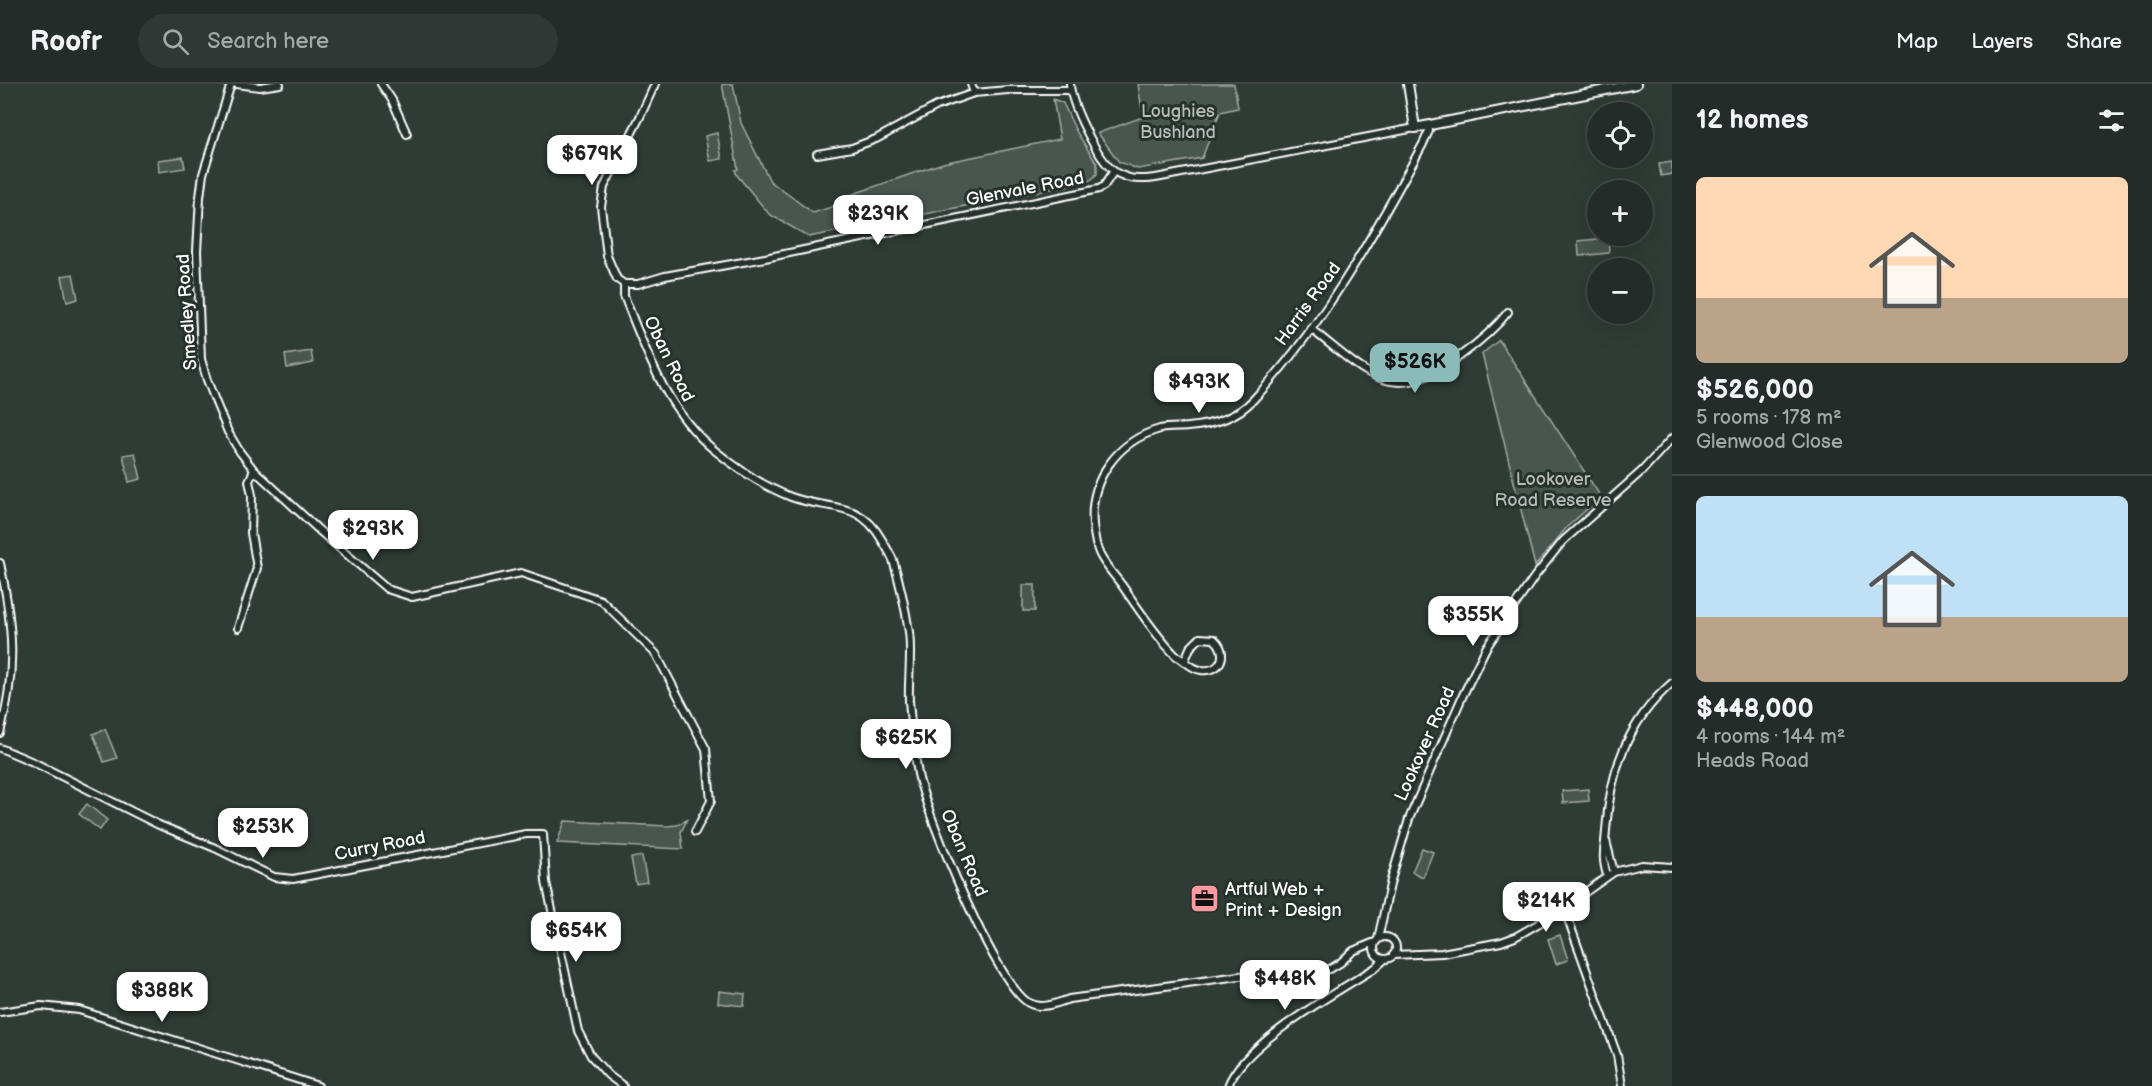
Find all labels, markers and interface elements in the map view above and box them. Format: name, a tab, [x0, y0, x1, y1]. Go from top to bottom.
search box	[138, 14, 558, 68]
text: Roofr	[30, 25, 102, 58]
icon: search	[159, 25, 192, 58]
text: Search here	[207, 28, 329, 55]
text: Map	[1896, 29, 1938, 54]
text: Layers	[1971, 29, 2033, 54]
text: Share	[2066, 29, 2122, 54]
park label: Loughies Bushland	[1140, 101, 1216, 143]
map controls	[1587, 102, 1653, 324]
button: locate	[1587, 102, 1653, 168]
icon: filters	[2095, 104, 2128, 137]
text: 12 homes	[1696, 105, 1808, 136]
pin: $679K	[550, 135, 634, 186]
text: $679K	[561, 142, 623, 166]
street label: Glenvale Road	[964, 167, 1086, 211]
button: +	[1587, 180, 1653, 246]
pin: $239K	[836, 195, 920, 246]
text: $239K	[847, 202, 909, 226]
icon: home	[1858, 216, 1966, 324]
street label: Smedley Road	[172, 253, 202, 371]
street label: Harris Road	[1271, 258, 1345, 350]
button: −	[1587, 258, 1653, 324]
street label: Oban Road	[639, 313, 699, 405]
pin: $526K	[1373, 343, 1457, 394]
text: $526K	[1384, 350, 1446, 374]
pin: $493K	[1157, 363, 1241, 414]
text: $493K	[1168, 370, 1230, 394]
text: $526,000	[1696, 375, 1814, 406]
text: 5 rooms · 178 m²	[1696, 406, 1842, 430]
text: Glenwood Close	[1696, 430, 1843, 454]
park label: Lookover Road Reserve	[1494, 469, 1612, 511]
pin: $293K	[331, 510, 415, 561]
text: $293K	[342, 517, 404, 541]
icon: home	[1858, 535, 1966, 643]
pin: $355K	[1431, 596, 1515, 647]
text: $355K	[1442, 603, 1504, 627]
street label: Lookover Road	[1390, 684, 1460, 804]
text: $448,000	[1696, 694, 1814, 725]
pin: $625K	[864, 719, 948, 770]
text: 4 rooms · 144 m²	[1696, 725, 1845, 749]
text: $625K	[875, 726, 937, 750]
text: Heads Road	[1696, 749, 1809, 773]
street label: Oban Road	[936, 806, 992, 900]
pin: $253K	[221, 808, 305, 859]
text: $253K	[232, 815, 294, 839]
street label: Curry Road	[333, 827, 427, 865]
place label: Artful Web + Print + Design	[1225, 879, 1342, 921]
pin: $214K	[1504, 882, 1588, 933]
office icon: Artful Web + Print + Design	[1188, 883, 1220, 915]
text: $214K	[1517, 889, 1575, 913]
pin: $654K	[534, 912, 618, 963]
text: $654K	[545, 919, 607, 943]
pin: $448K	[1243, 960, 1327, 1011]
text: $448K	[1254, 967, 1316, 991]
pin: $388K	[120, 972, 204, 1023]
text: $388K	[131, 979, 193, 1003]

